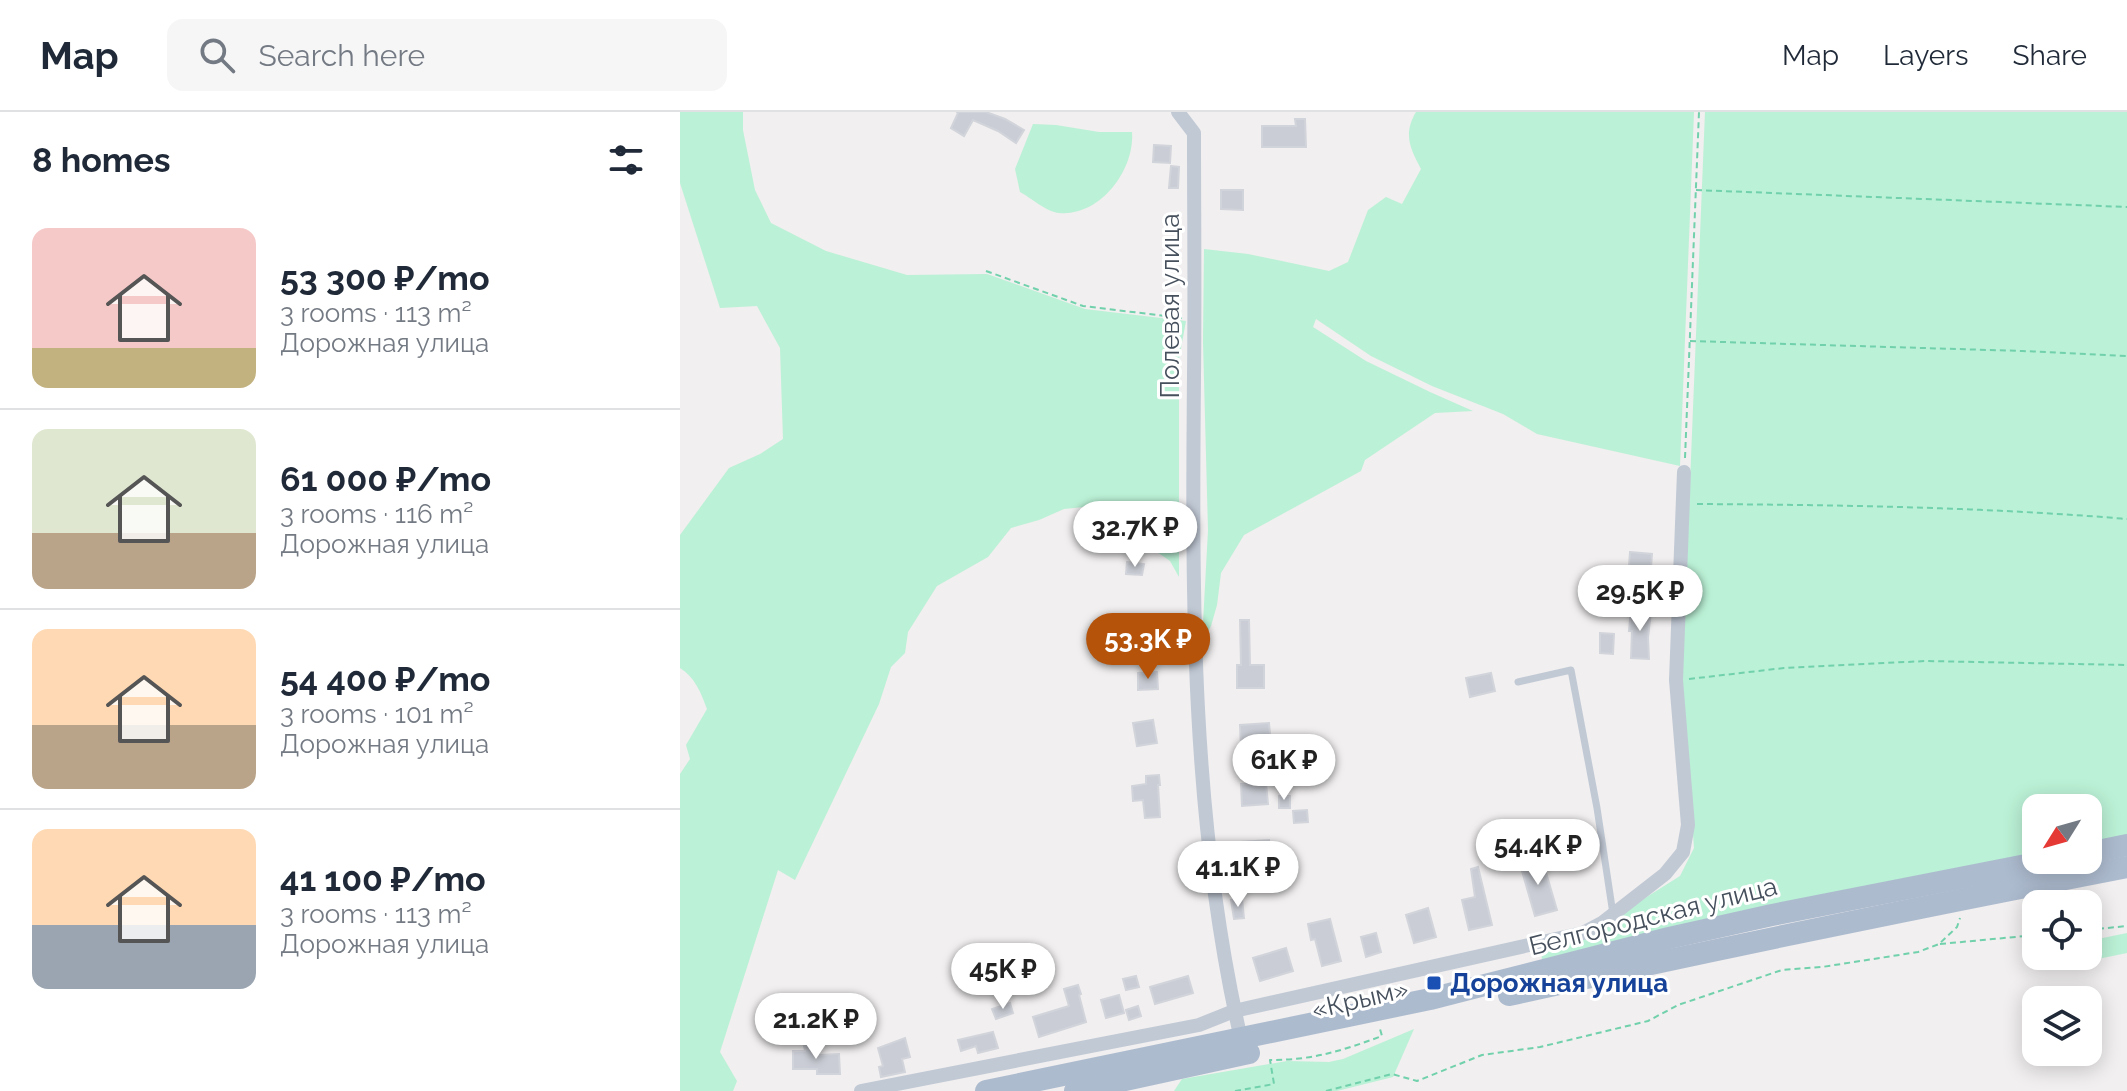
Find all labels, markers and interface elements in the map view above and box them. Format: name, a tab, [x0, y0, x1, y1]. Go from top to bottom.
search box	[167, 19, 727, 91]
text: Map	[40, 33, 119, 78]
icon: search	[195, 33, 239, 77]
text: Search here	[259, 38, 425, 73]
text: Map	[1782, 39, 1839, 72]
text: Layers	[1883, 39, 1969, 72]
text: Share	[2013, 39, 2087, 72]
icon: filters	[604, 138, 648, 182]
text: 8 homes	[32, 140, 171, 180]
street label: Полевая улица	[1155, 213, 1185, 399]
text: 53 300 ₽/mo	[280, 258, 490, 298]
icon: home	[96, 260, 192, 356]
text: 3 rooms · 113 m²	[280, 298, 472, 328]
text: Дорожная улица	[280, 328, 489, 358]
text: 61 000 ₽/mo	[280, 459, 491, 499]
icon: home	[96, 461, 192, 557]
text: 3 rooms · 116 m²	[280, 499, 473, 529]
pin: 32.7K ₽	[1061, 501, 1209, 569]
text: 32.7K ₽	[1091, 512, 1179, 542]
text: Дорожная улица	[280, 529, 489, 559]
pin: 29.5K ₽	[1566, 565, 1714, 633]
text: 29.5K ₽	[1596, 576, 1684, 606]
pin: 53.3K ₽	[1074, 613, 1222, 681]
text: 53.3K ₽	[1104, 624, 1192, 654]
text: 54 400 ₽/mo	[280, 659, 490, 699]
icon: home	[96, 661, 192, 757]
text: 3 rooms · 101 m²	[280, 699, 474, 729]
text: Дорожная улица	[280, 729, 489, 759]
pin: 61K ₽	[1228, 734, 1340, 802]
text: 61K ₽	[1250, 745, 1318, 775]
north arrow	[2022, 794, 2102, 874]
map controls	[2022, 794, 2102, 1066]
pin: 54.4K ₽	[1464, 819, 1612, 887]
text: 54.4K ₽	[1494, 830, 1582, 860]
pin: 41.1K ₽	[1164, 841, 1312, 909]
text: 41.1K ₽	[1196, 852, 1280, 882]
text: 41 100 ₽/mo	[280, 859, 486, 899]
icon: home	[96, 861, 192, 957]
street label: Белгородская улица	[1526, 871, 1780, 961]
button: locate	[2022, 890, 2102, 970]
text: 3 rooms · 113 m²	[280, 899, 472, 929]
text: Дорожная улица	[280, 929, 489, 959]
pin: 45K ₽	[947, 943, 1059, 1011]
text: 45K ₽	[969, 954, 1037, 984]
place label: Дорожная улица	[1450, 968, 1668, 998]
street label: «Крым»	[1309, 973, 1411, 1025]
marker: Дорожная улица	[1425, 974, 1443, 992]
button: layers	[2022, 986, 2102, 1066]
pin: 21.2K ₽	[742, 993, 890, 1061]
text: 21.2K ₽	[773, 1004, 859, 1034]

